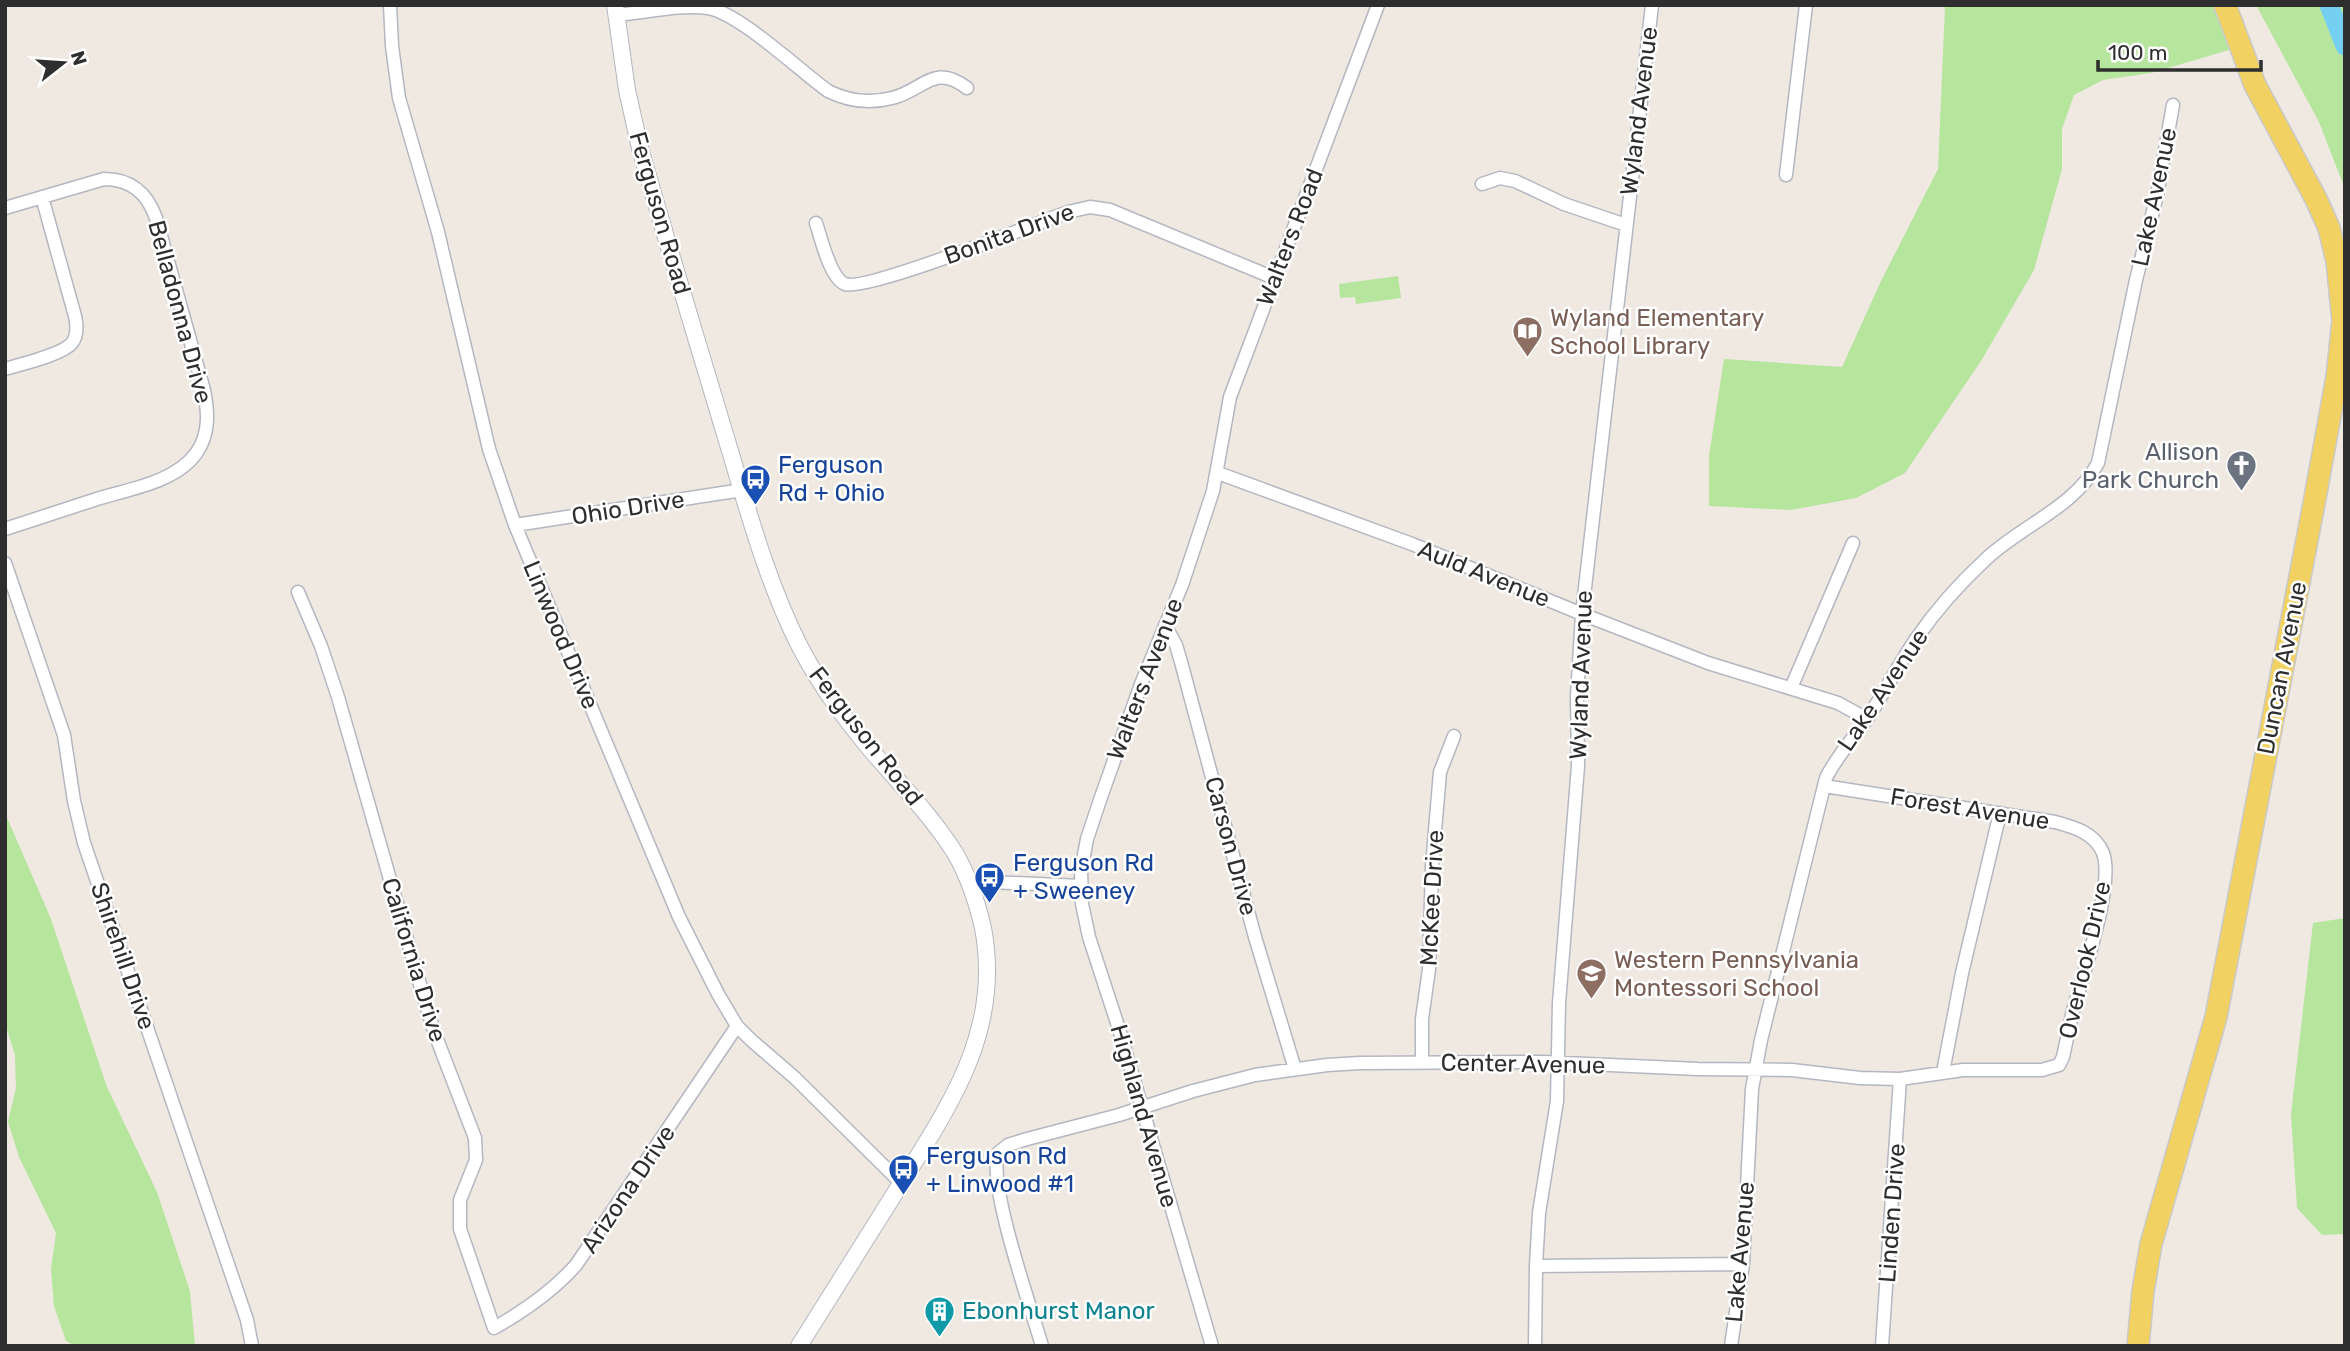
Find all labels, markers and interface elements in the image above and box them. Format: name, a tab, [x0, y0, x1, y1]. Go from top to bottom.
street label: Wyland Avenue	[1615, 25, 1663, 197]
north arrow	[28, 28, 98, 98]
scale bar	[2098, 28, 2261, 72]
text: 100 m	[2108, 40, 2167, 65]
text: N	[66, 48, 92, 68]
street label: Lake Avenue	[2126, 125, 2182, 269]
street label: Ferguson Road	[623, 128, 697, 298]
street label: Walters Road	[1251, 164, 1329, 310]
street label: Bonita Drive	[940, 198, 1078, 270]
street label: Belladonna Drive	[142, 217, 218, 407]
place label: Wyland Elementary School Library	[1550, 304, 1764, 360]
library icon: Wyland Elementary School Library	[1510, 315, 1544, 359]
place label: Allison Park Church	[2082, 438, 2219, 494]
church icon: Allison Park Church	[2225, 449, 2259, 493]
place label: Ferguson Rd + Ohio	[778, 451, 885, 507]
bus stop icon: Ferguson Rd + Ohio	[738, 462, 772, 506]
street label: Ohio Drive	[569, 485, 687, 531]
street label: Auld Avenue	[1414, 535, 1554, 613]
street label: Linwood Drive	[517, 557, 605, 713]
street label: Duncan Avenue	[2251, 579, 2313, 757]
street label: Wyland Avenue	[1564, 590, 1598, 760]
street label: Walters Avenue	[1101, 594, 1189, 764]
street label: Lake Avenue	[1832, 624, 1934, 756]
street label: Ferguson Road	[803, 661, 929, 811]
street label: Carson Drive	[1199, 774, 1263, 918]
street label: Forest Avenue	[1888, 783, 2052, 835]
street label: McKee Drive	[1414, 829, 1450, 967]
place label: Ferguson Rd + Sweeney	[1013, 849, 1154, 905]
bus stop icon: Ferguson Rd + Sweeney	[973, 860, 1007, 904]
street label: California Drive	[376, 875, 452, 1045]
street label: Overlook Drive	[2053, 878, 2117, 1042]
street label: Shirehill Drive	[85, 879, 161, 1033]
place label: Western Pennsylvania Montessori School	[1614, 946, 1859, 1002]
school or university icon: Western Pennsylvania Montessori School	[1574, 957, 1608, 1001]
street label: Highland Avenue	[1104, 1021, 1184, 1211]
street label: Center Avenue	[1441, 1049, 1605, 1079]
street label: Arizona Drive	[575, 1120, 681, 1258]
place label: Ferguson Rd + Linwood #1	[926, 1142, 1074, 1198]
street label: Linden Drive	[1873, 1142, 1911, 1284]
bus stop icon: Ferguson Rd + Linwood #1	[886, 1153, 920, 1197]
street label: Lake Avenue	[1720, 1180, 1760, 1324]
building icon: Ebonhurst Manor	[922, 1294, 956, 1338]
place label: Ebonhurst Manor	[962, 1297, 1155, 1325]

